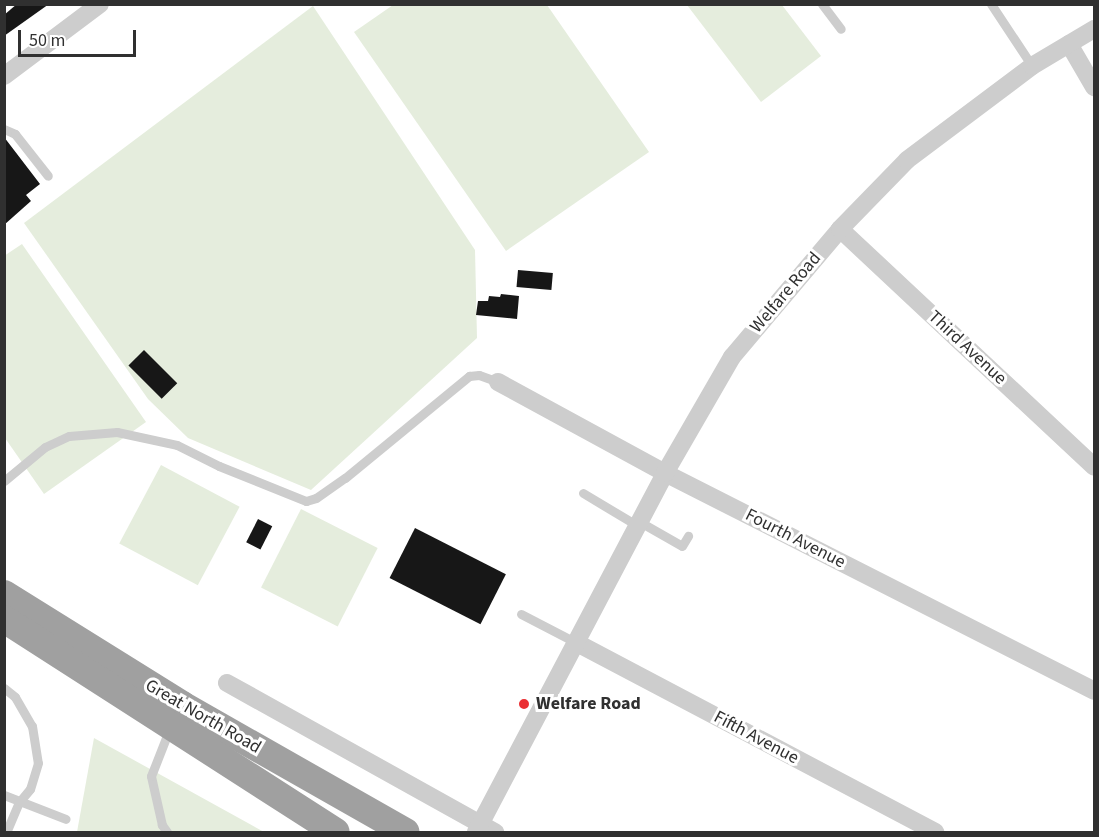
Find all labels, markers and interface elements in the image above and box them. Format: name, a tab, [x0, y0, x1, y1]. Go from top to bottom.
scale bar	[21, 18, 140, 56]
text: 50 m	[29, 28, 65, 53]
street label: Welfare Road	[746, 248, 826, 338]
street label: Third Avenue	[923, 306, 1011, 390]
street label: Fourth Avenue	[741, 505, 849, 573]
street label: Great North Road	[141, 675, 265, 759]
place label: Welfare Road	[536, 693, 641, 715]
marker: Welfare Road	[517, 697, 531, 711]
street label: Fifth Avenue	[710, 707, 802, 769]

